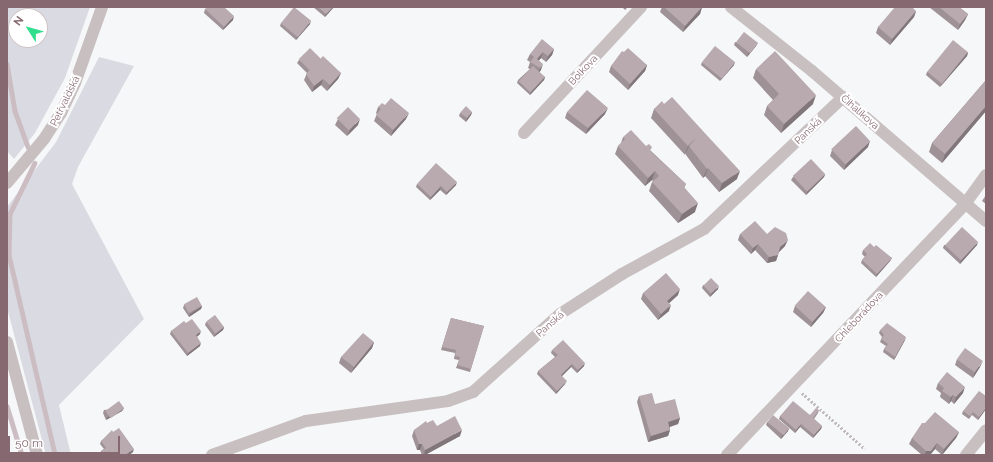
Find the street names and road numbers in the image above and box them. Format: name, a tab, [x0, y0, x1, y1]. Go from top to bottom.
street label: Bolkova	[566, 52, 600, 88]
street label: Petřvaldská	[48, 74, 82, 128]
street label: Čihalíkova	[838, 92, 882, 132]
street label: Panská	[792, 115, 824, 147]
street label: Chleborádova	[832, 289, 886, 345]
street label: Panská	[534, 309, 566, 339]

